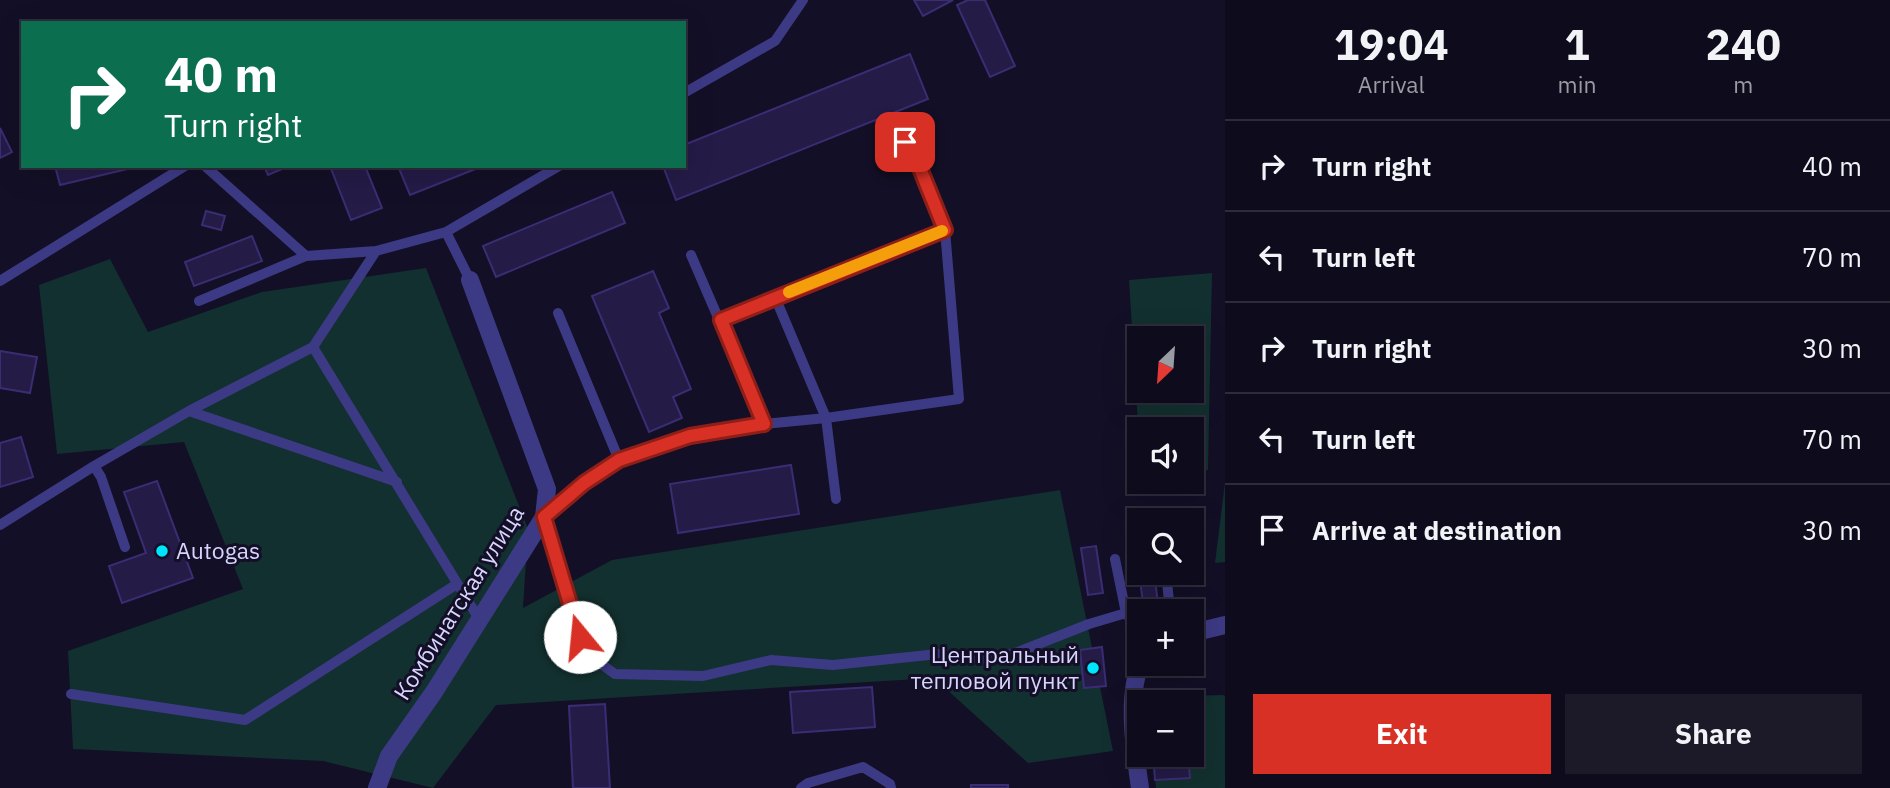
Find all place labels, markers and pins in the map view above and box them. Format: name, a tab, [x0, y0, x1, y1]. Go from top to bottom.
pin	[875, 112, 935, 172]
place label: Autogas	[176, 535, 260, 565]
marker: Autogas	[154, 543, 170, 559]
place label: Центральный тепловой пункт	[910, 639, 1079, 695]
marker: Центральный тепловой пункт	[1085, 660, 1101, 676]

